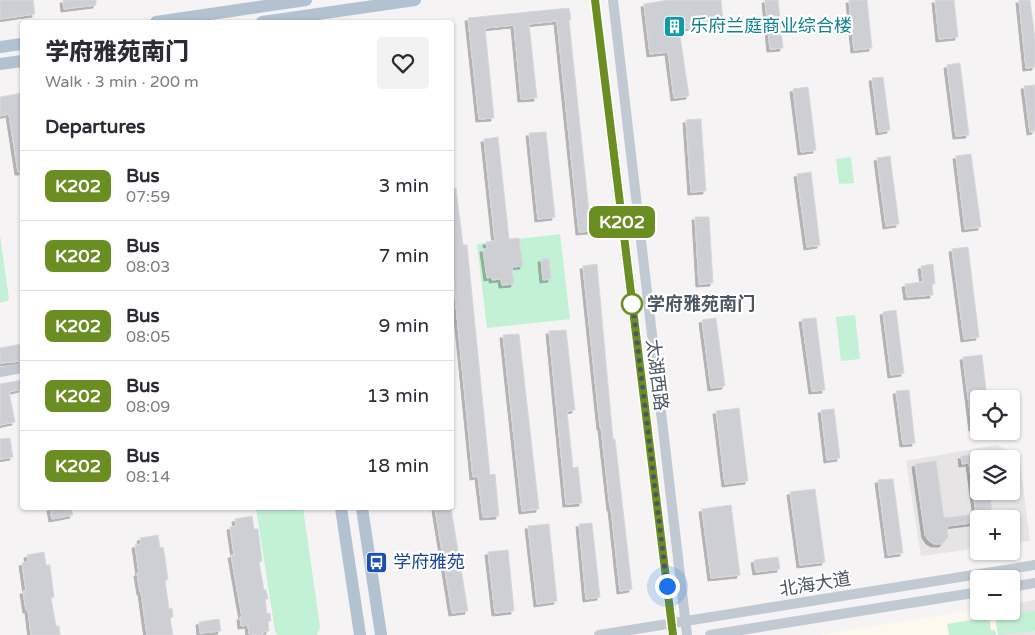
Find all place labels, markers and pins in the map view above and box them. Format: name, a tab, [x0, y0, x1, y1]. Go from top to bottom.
building icon: 乐府兰庭商业综合楼	[662, 14, 686, 38]
place label: 乐府兰庭商业综合楼	[690, 15, 852, 37]
marker: 学府雅苑南门	[621, 293, 643, 315]
place label: 学府雅苑南门	[647, 293, 755, 315]
bus stop icon: 学府雅苑	[365, 550, 389, 574]
place label: 学府雅苑	[393, 551, 465, 573]

